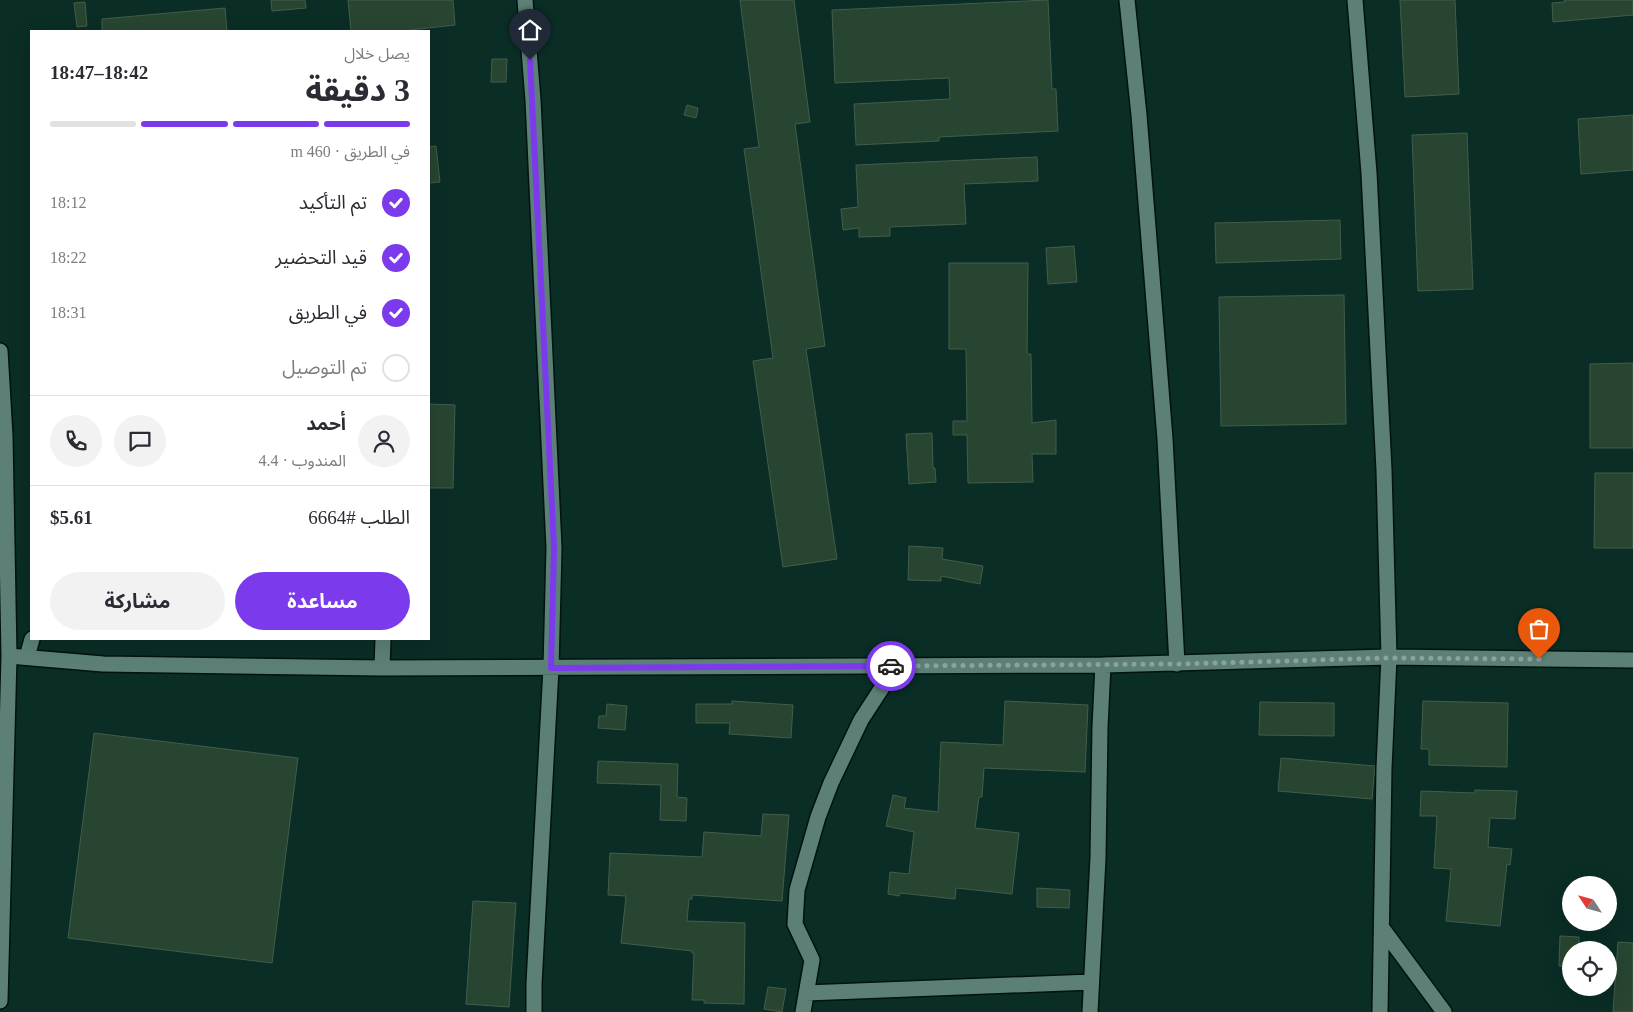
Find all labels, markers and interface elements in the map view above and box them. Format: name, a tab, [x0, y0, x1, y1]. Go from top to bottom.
pin	[509, 9, 551, 60]
icon: home	[516, 16, 544, 44]
text: يصل خلال	[344, 45, 410, 62]
text: 18:42–18:47	[50, 62, 148, 83]
text: 3 دقيقة	[305, 72, 410, 108]
text: في الطريق · 460 m	[290, 143, 410, 160]
icon: check	[382, 189, 410, 217]
text: تم التأكيد	[299, 192, 367, 213]
text: 18:12	[50, 194, 86, 211]
icon: check	[382, 244, 410, 272]
text: قيد التحضير	[275, 247, 367, 268]
text: 18:22	[50, 249, 86, 266]
icon: check	[382, 299, 410, 327]
text: في الطريق	[289, 302, 367, 323]
text: 18:31	[50, 304, 86, 321]
text: تم التوصيل	[282, 357, 367, 378]
text: أحمد	[306, 413, 346, 434]
button: phone	[50, 415, 102, 467]
button: chat	[114, 415, 166, 467]
button: person	[358, 415, 410, 467]
text: المندوب · 4.4	[258, 452, 346, 469]
text: $5.61	[50, 507, 93, 528]
text: الطلب #6664	[308, 507, 410, 528]
button: مشاركة	[50, 572, 225, 630]
button: مساعدة	[235, 572, 410, 630]
pin	[1518, 608, 1560, 659]
icon: bag	[1525, 615, 1553, 643]
courier	[866, 641, 916, 691]
icon: car	[877, 652, 905, 680]
north arrow	[1562, 876, 1618, 931]
map controls	[1562, 876, 1617, 996]
button: locate	[1562, 941, 1617, 996]

